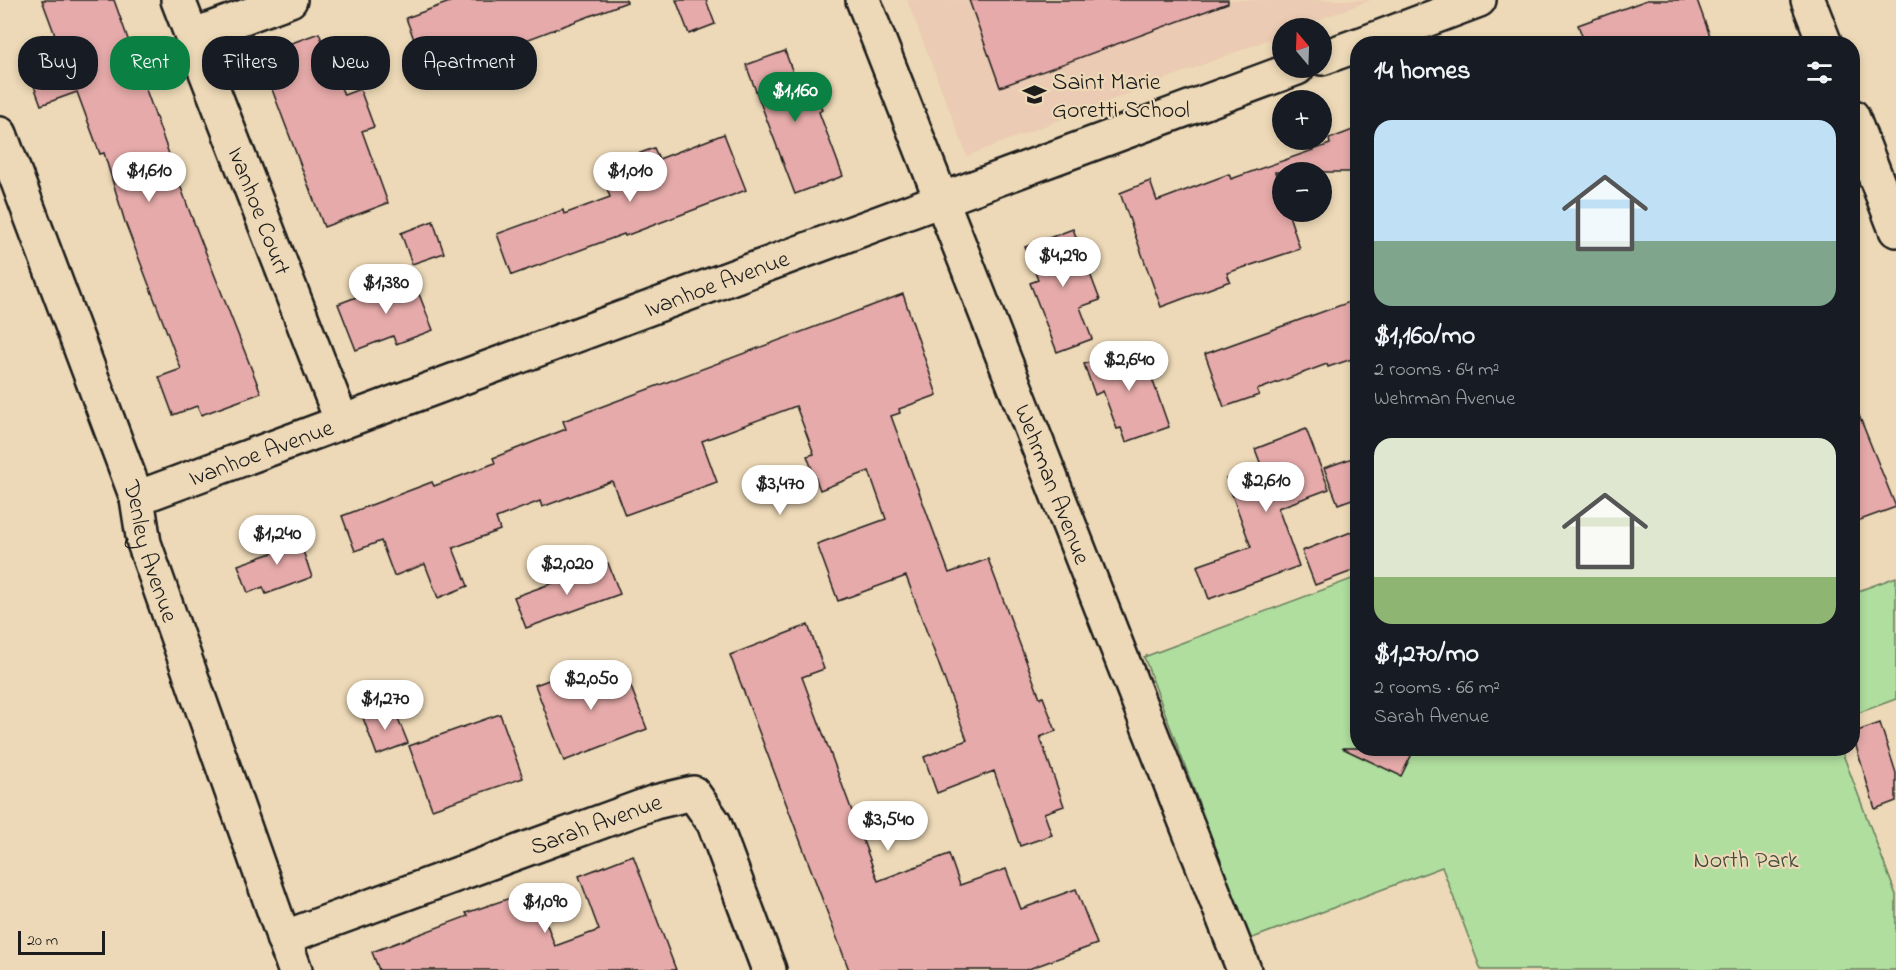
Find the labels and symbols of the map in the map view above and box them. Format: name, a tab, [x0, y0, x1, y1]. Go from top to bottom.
north arrow	[1272, 18, 1332, 78]
place label: Saint Marie Goretti School	[1052, 66, 1190, 129]
pin: $1,160	[746, 72, 844, 123]
school or university icon: Saint Marie Goretti School	[1021, 82, 1047, 108]
street label: Ivanhoe Court	[217, 142, 298, 281]
pin: $1,610	[100, 152, 198, 203]
pin: $1,010	[581, 152, 679, 203]
pin: $4,290	[1014, 237, 1112, 288]
street label: Ivanhoe Avenue	[640, 243, 795, 328]
pin: $1,380	[337, 264, 435, 315]
pin: $2,640	[1080, 341, 1178, 392]
street label: Wehrman Avenue	[1004, 400, 1098, 570]
street label: Ivanhoe Avenue	[184, 412, 339, 497]
pin: $2,610	[1217, 462, 1315, 513]
pin: $3,470	[731, 465, 829, 516]
street label: Denley Avenue	[112, 475, 186, 628]
pin: $1,240	[228, 515, 326, 566]
pin: $2,020	[518, 545, 616, 596]
pin: $2,050	[542, 660, 640, 711]
pin: $1,270	[336, 680, 434, 731]
street label: Sarah Avenue	[526, 786, 666, 866]
pin: $3,540	[839, 801, 937, 852]
park label: North Park	[1694, 844, 1799, 879]
pin: $1,090	[496, 883, 594, 934]
scale bar	[18, 928, 105, 956]

